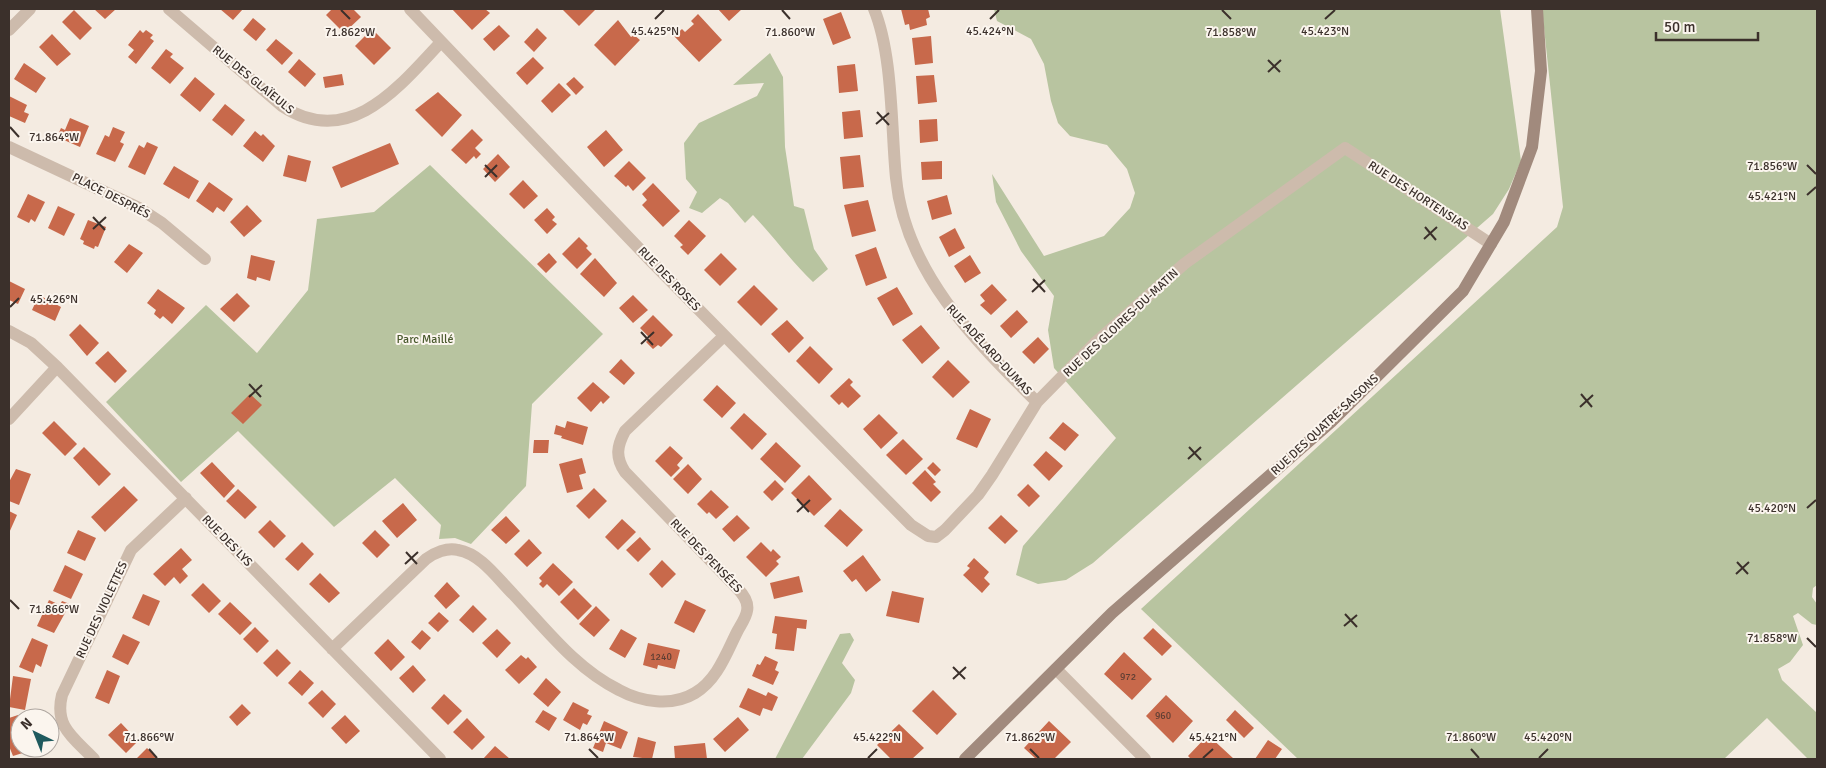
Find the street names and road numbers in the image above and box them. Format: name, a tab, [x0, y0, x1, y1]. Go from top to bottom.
street label: RUE DES GLAÏEULS	[209, 42, 297, 118]
street label: RUE DES HORTENSIAS	[1365, 158, 1471, 234]
street label: PLACE DESPRÉS	[69, 170, 153, 222]
street label: RUE DES ROSES	[635, 244, 704, 314]
street label: RUE DES GLOIRES-DU-MATIN	[1060, 266, 1182, 380]
street label: RUE ADÉLARD-DUMAS	[943, 302, 1035, 399]
street label: RUE DES QUATRE-SAISONS	[1268, 371, 1382, 479]
street label: RUE DES LYS	[199, 512, 256, 570]
street label: RUE DES PENSÉES	[667, 516, 745, 596]
street label: RUE DES VIOLETTES	[73, 559, 131, 661]

